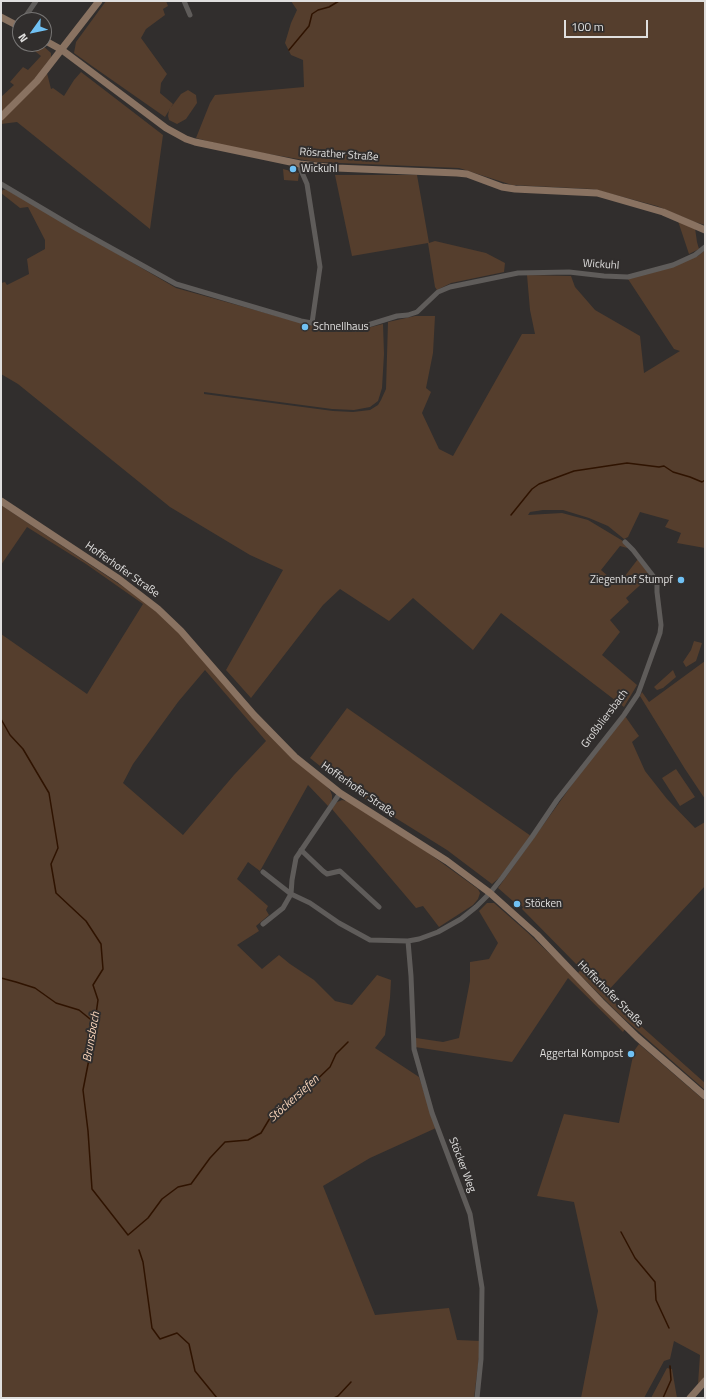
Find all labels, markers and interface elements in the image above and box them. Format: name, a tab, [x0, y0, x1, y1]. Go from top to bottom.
north arrow	[12, 12, 52, 52]
scale bar	[566, 12, 650, 38]
text: 100 m	[571, 17, 604, 36]
text: N	[14, 30, 32, 46]
street label: Rösrather Straße	[299, 146, 379, 164]
place label: Wickuhl	[301, 162, 338, 176]
marker: Wickuhl	[288, 164, 298, 174]
street label: Wickuhl	[582, 257, 620, 273]
place label: Schnellhaus	[313, 320, 369, 334]
marker: Schnellhaus	[300, 322, 310, 332]
street label: Hofferhofer Straße	[82, 539, 162, 601]
place label: Ziegenhof Stumpf	[590, 573, 673, 587]
marker: Ziegenhof Stumpf	[676, 575, 686, 585]
street label: Großbliersbach	[579, 687, 631, 751]
street label: Hofferhofer Straße	[318, 759, 398, 821]
place label: Stöcken	[525, 897, 562, 911]
marker: Stöcken	[512, 899, 522, 909]
street label: Hofferhofer Straße	[574, 958, 646, 1030]
water label: Brunsbach	[81, 1011, 103, 1063]
place label: Aggertal Kompost	[540, 1047, 623, 1061]
marker: Aggertal Kompost	[626, 1049, 636, 1059]
water label: Stöckersiefen	[266, 1072, 322, 1126]
street label: Stöcker Weg	[445, 1136, 479, 1194]

